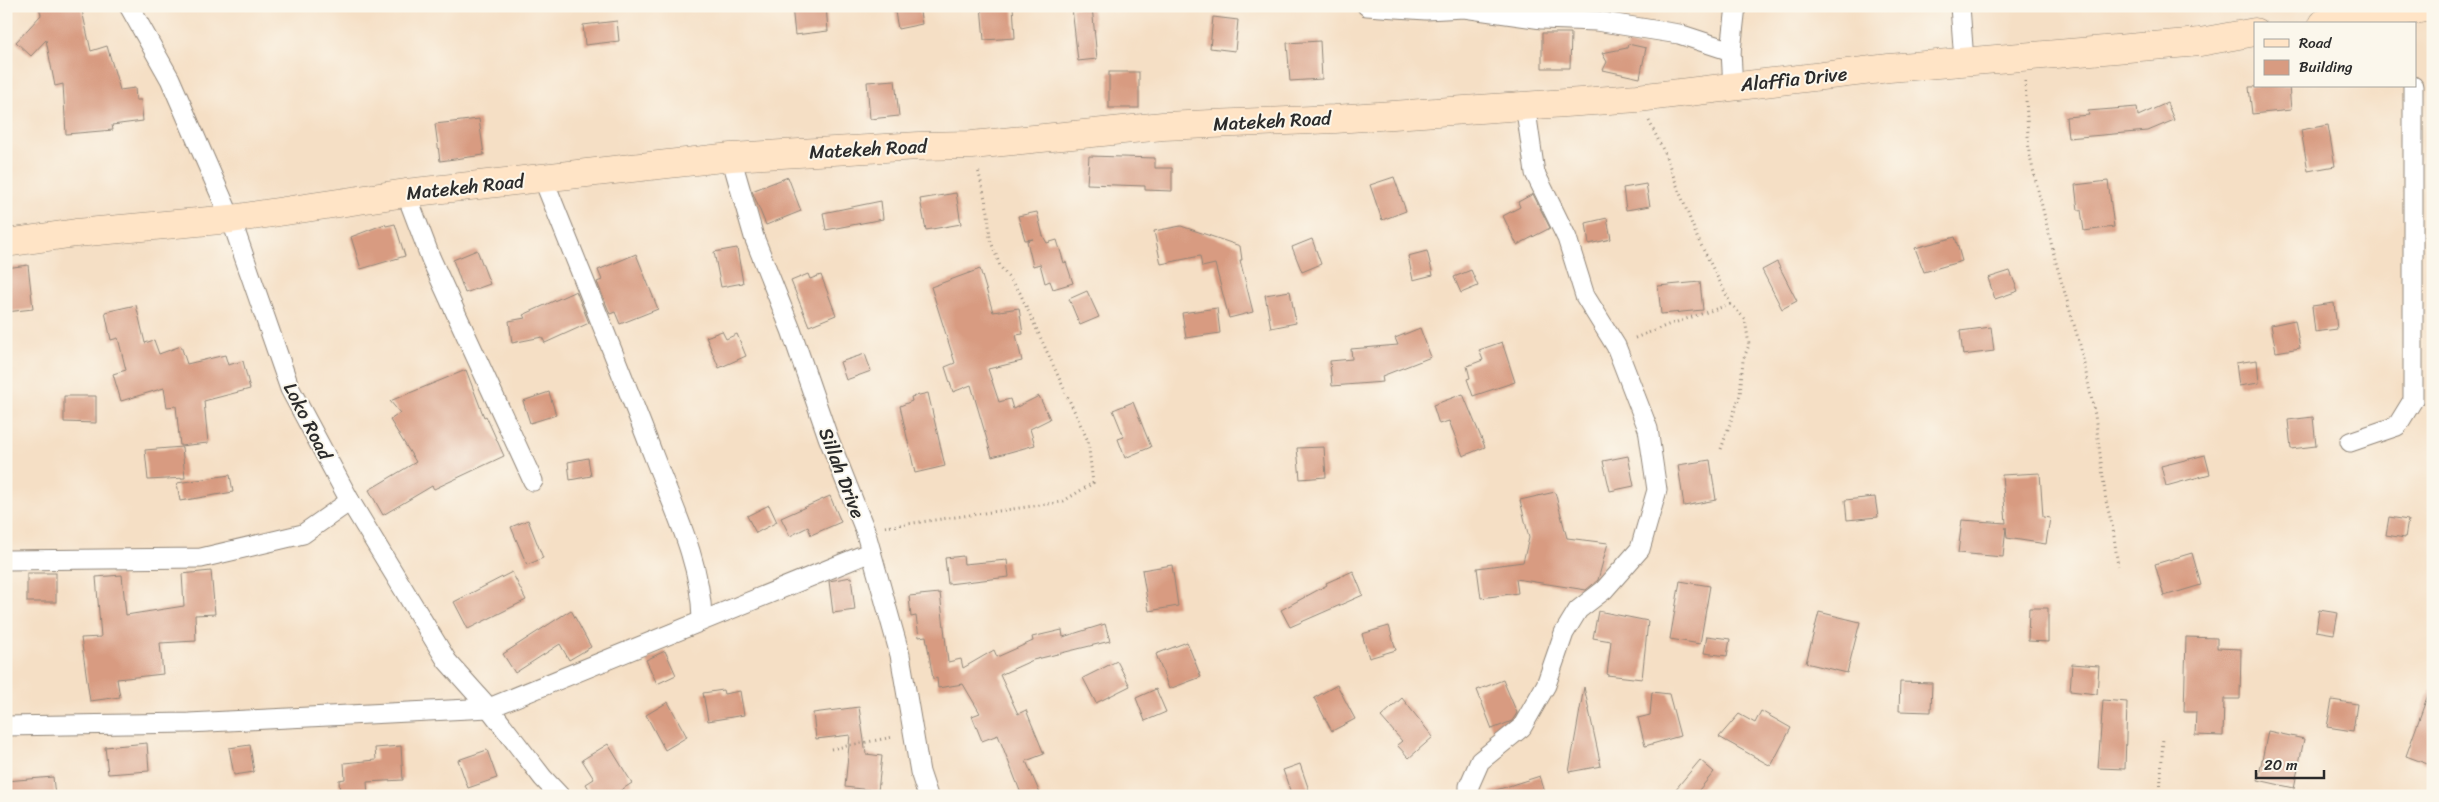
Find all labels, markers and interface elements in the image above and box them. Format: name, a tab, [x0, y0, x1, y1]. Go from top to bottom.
legend	[2254, 22, 2416, 88]
text: Road	[2299, 30, 2332, 56]
text: Building	[2299, 54, 2353, 80]
street label: Alaffia Drive	[1738, 57, 1849, 101]
street label: Matekeh Road	[1212, 101, 1334, 141]
street label: Matekeh Road	[808, 129, 930, 169]
street label: Matekeh Road	[405, 164, 527, 210]
street label: Loko Road	[274, 376, 342, 467]
street label: Sillah Drive	[809, 423, 875, 524]
scale bar	[2256, 747, 2324, 779]
text: 20 m	[2264, 752, 2298, 778]

